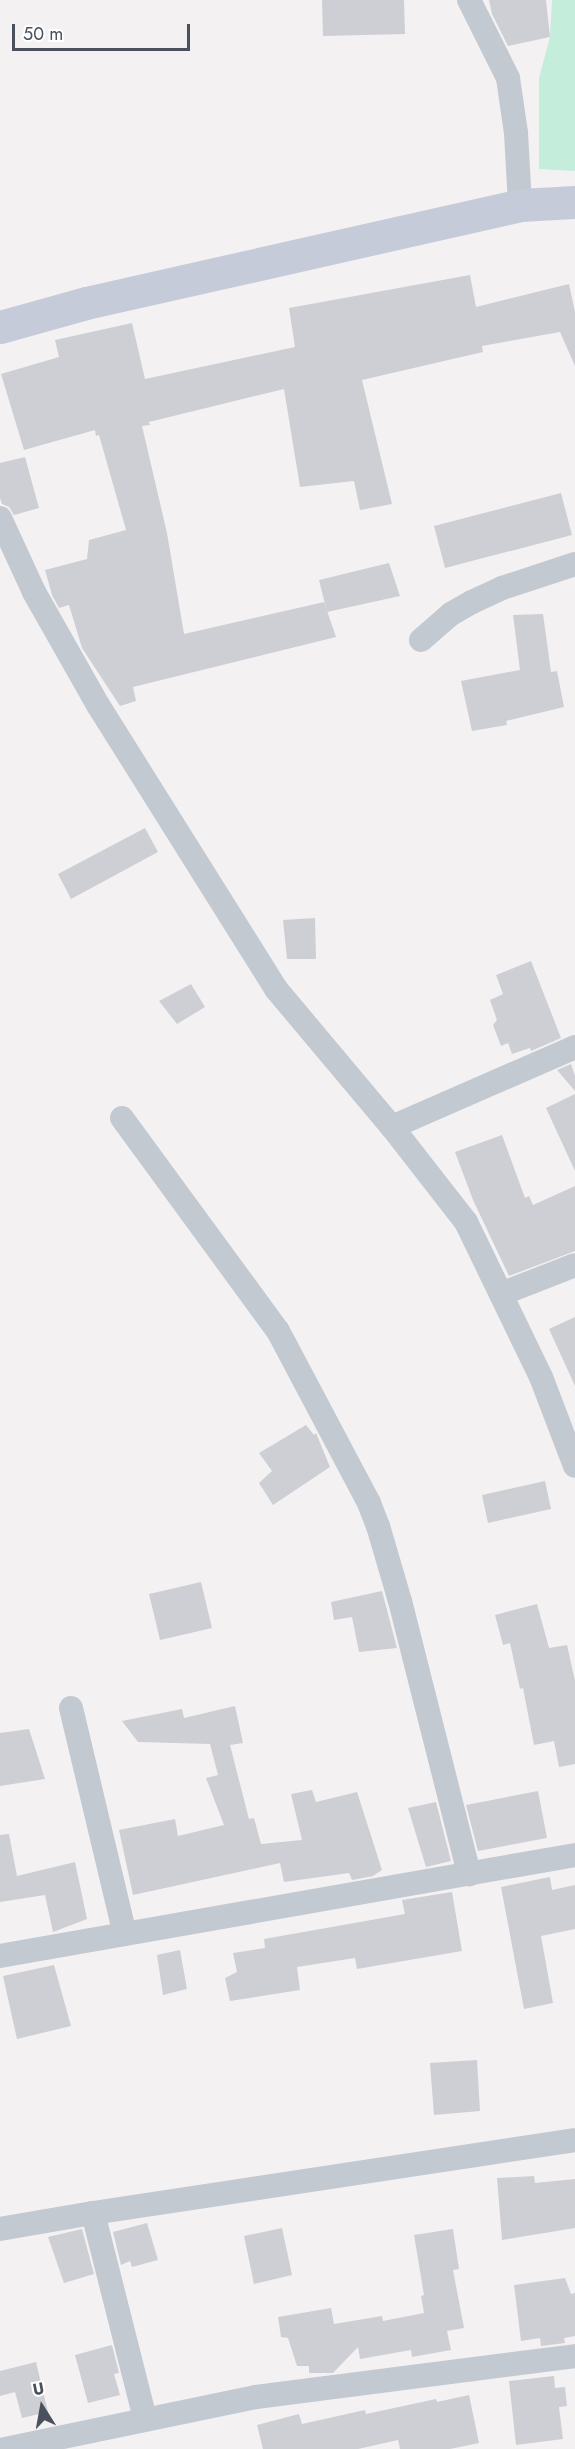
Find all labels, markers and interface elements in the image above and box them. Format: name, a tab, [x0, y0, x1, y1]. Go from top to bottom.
scale bar	[15, 12, 194, 50]
text: 50 m	[23, 21, 63, 47]
text: U	[31, 2376, 46, 2401]
north arrow	[12, 2377, 72, 2437]

